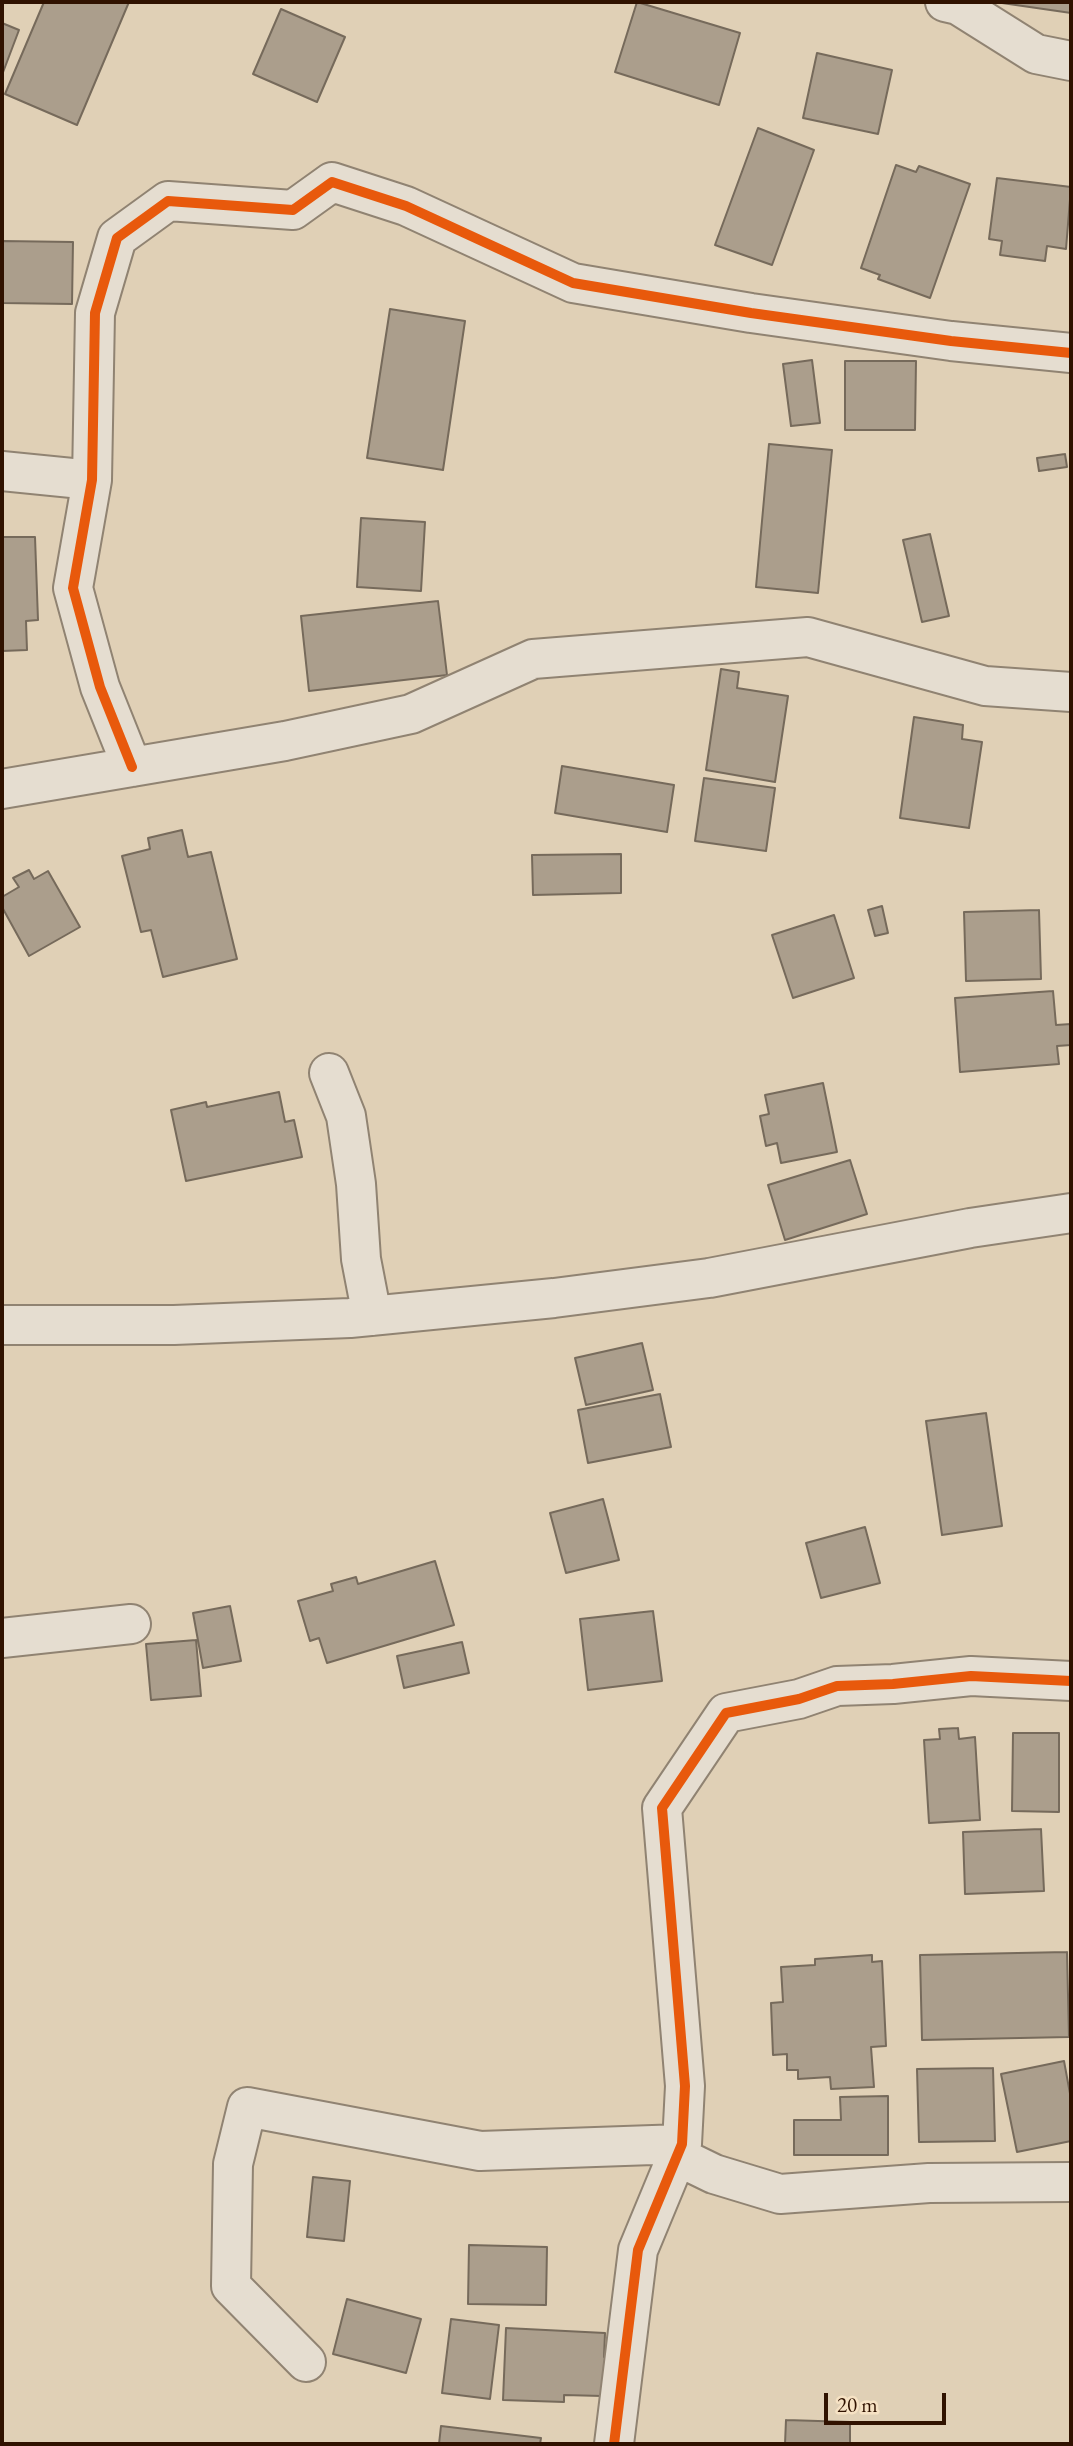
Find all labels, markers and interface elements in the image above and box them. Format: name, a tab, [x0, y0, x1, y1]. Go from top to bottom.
scale bar	[828, 2380, 950, 2424]
text: 20 m	[837, 2391, 878, 2418]

